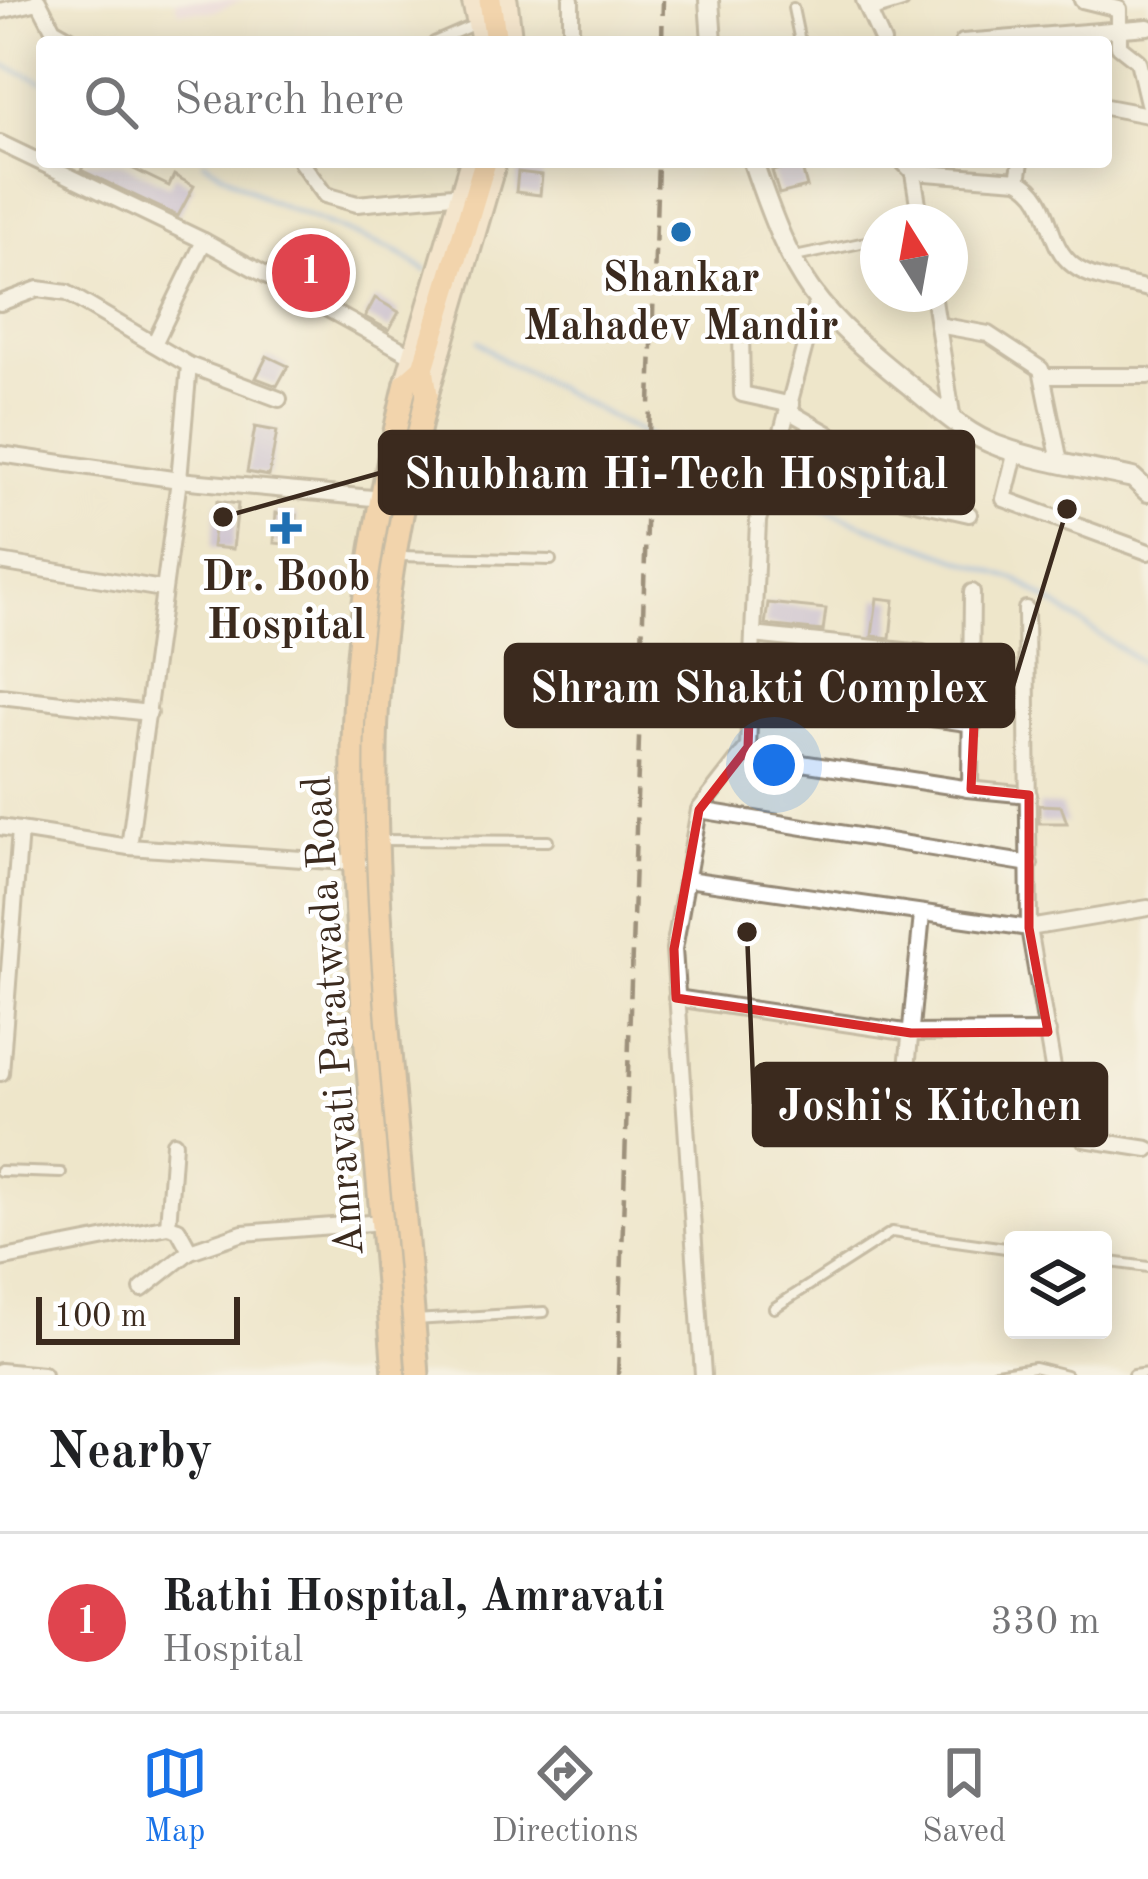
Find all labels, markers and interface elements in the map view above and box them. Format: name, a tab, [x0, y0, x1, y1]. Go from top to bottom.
search box	[36, 36, 1112, 168]
icon: search	[78, 69, 144, 135]
text: Search here	[174, 79, 404, 124]
north arrow	[860, 204, 968, 312]
marker: Shankar Mahadev Mandir	[668, 219, 694, 245]
pin: 1	[272, 228, 350, 318]
place label: Shankar Mahadev Mandir	[523, 259, 839, 349]
callout: Shubham Hi-Tech Hospital	[380, 432, 973, 513]
text: Shubham Hi-Tech Hospital	[404, 454, 948, 499]
marker: Dr. Boob Hospital	[270, 512, 302, 544]
place label: Dr. Boob Hospital	[201, 558, 371, 648]
callout: Shram Shakti Complex	[506, 645, 1013, 726]
text: Shram Shakti Complex	[530, 668, 988, 713]
your location	[744, 735, 804, 795]
street label: Amravati Paratwada Road	[297, 774, 373, 1257]
callout: Joshi's Kitchen	[754, 1064, 1106, 1145]
text: Joshi's Kitchen	[778, 1086, 1082, 1131]
map controls	[1004, 1231, 1112, 1339]
button: layers	[1004, 1231, 1112, 1339]
scale bar	[36, 1291, 240, 1344]
text: 100 m	[54, 1301, 147, 1334]
text: Nearby	[48, 1428, 213, 1479]
text: Rathi Hospital, Amravati	[162, 1576, 665, 1621]
text: 1	[76, 1603, 98, 1642]
text: 330 m	[990, 1603, 1100, 1642]
text: Hospital	[162, 1631, 303, 1670]
tab: Map	[142, 1740, 208, 1853]
tab: Directions	[492, 1740, 638, 1853]
tab: Saved	[922, 1740, 1006, 1853]

